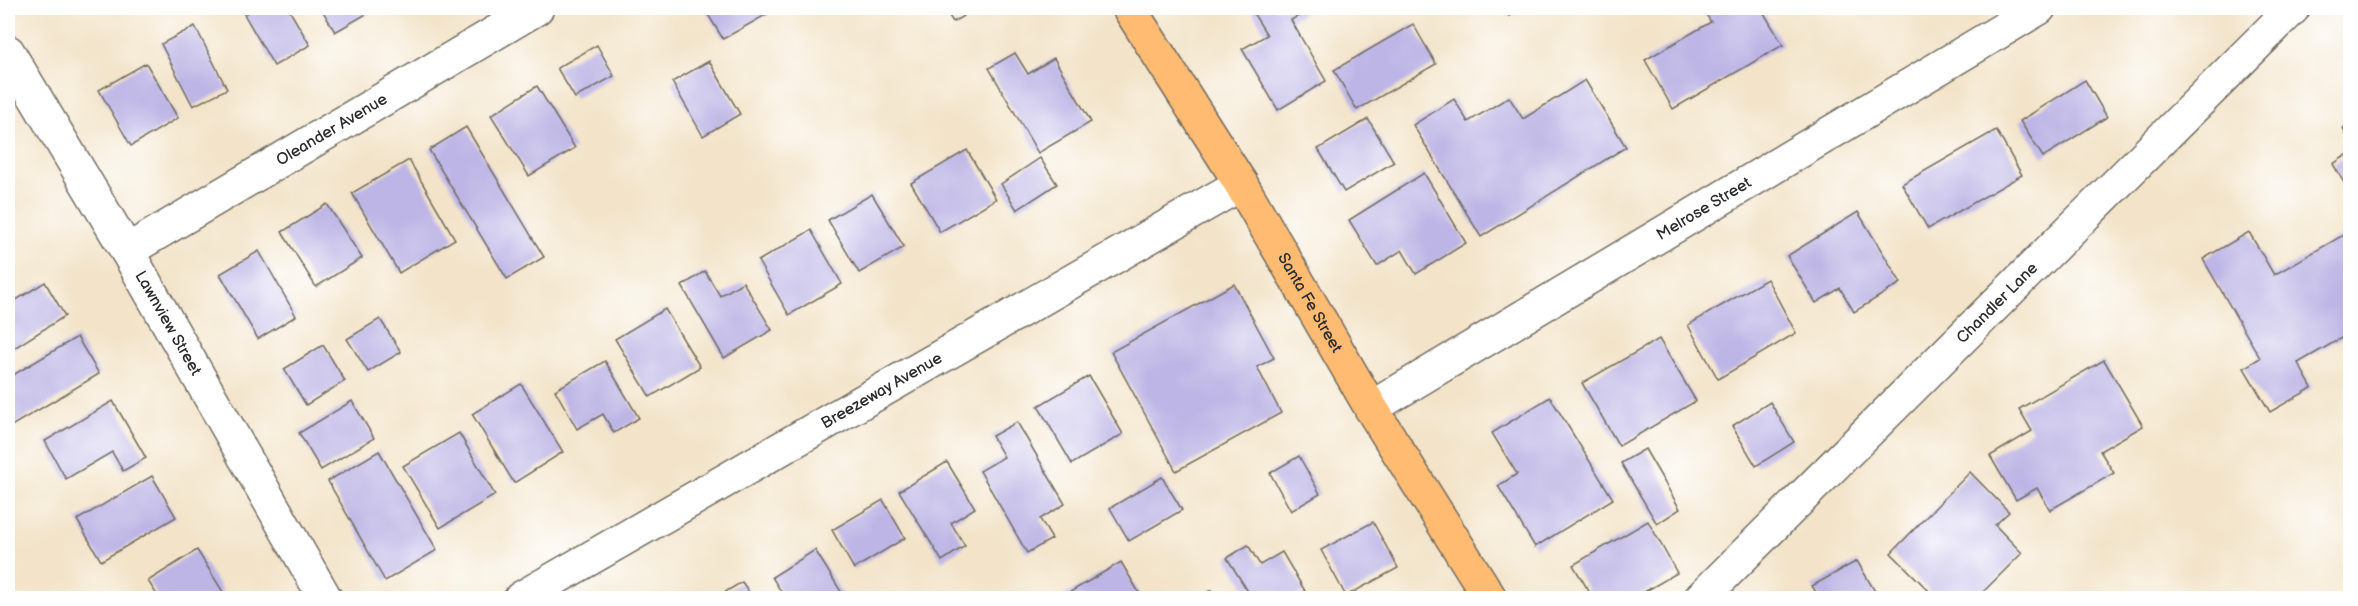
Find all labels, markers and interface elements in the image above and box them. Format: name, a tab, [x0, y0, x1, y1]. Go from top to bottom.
street label: Oleander Avenue	[273, 89, 391, 170]
street label: Melrose Street	[1653, 173, 1755, 244]
street label: Santa Fe Street	[1274, 250, 1346, 356]
street label: Chandler Lane	[1952, 258, 2042, 347]
street label: Lawnview Street	[131, 268, 206, 379]
street label: Breezeway Avenue	[818, 348, 946, 433]

